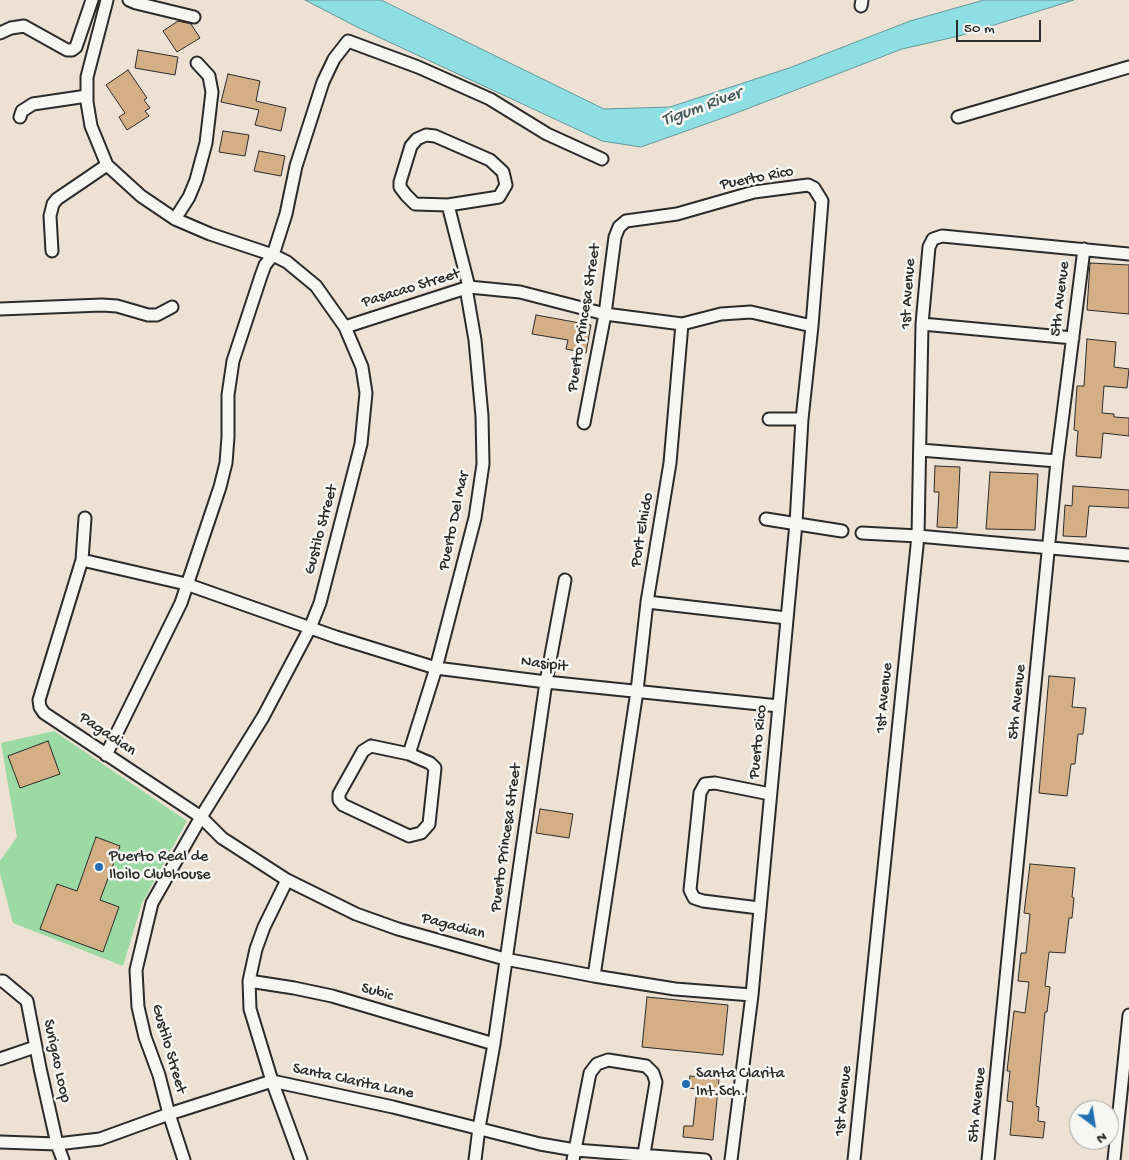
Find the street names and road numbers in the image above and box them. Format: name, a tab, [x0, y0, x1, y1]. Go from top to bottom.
street label: Puerto Rico	[719, 162, 795, 196]
street label: Puerto Princesa Street	[564, 243, 606, 393]
street label: 1st Avenue	[897, 258, 921, 330]
street label: 5th Avenue	[1047, 260, 1075, 338]
street label: Pasacao Street	[360, 265, 462, 313]
street label: Puerto Del Mar	[435, 470, 475, 572]
street label: Gustilo Street	[301, 483, 343, 577]
street label: Port Elnido	[627, 491, 659, 569]
street label: Nasipit	[520, 653, 568, 677]
street label: 1st Avenue	[872, 662, 898, 734]
street label: 5th Avenue	[1005, 663, 1031, 741]
street label: Puerto Rico	[746, 704, 772, 780]
street label: Pagadian	[75, 709, 139, 761]
street label: Puerto Princesa Street	[487, 763, 527, 913]
street label: Pagadian	[419, 909, 487, 945]
street label: Subic	[359, 979, 395, 1007]
street label: Gustilo Street	[146, 1002, 190, 1096]
street label: Surigao Loop	[38, 1018, 74, 1104]
street label: Santa Clarita Lane	[291, 1060, 415, 1104]
street label: 1st Avenue	[831, 1065, 857, 1137]
street label: 5th Avenue	[965, 1066, 991, 1144]

